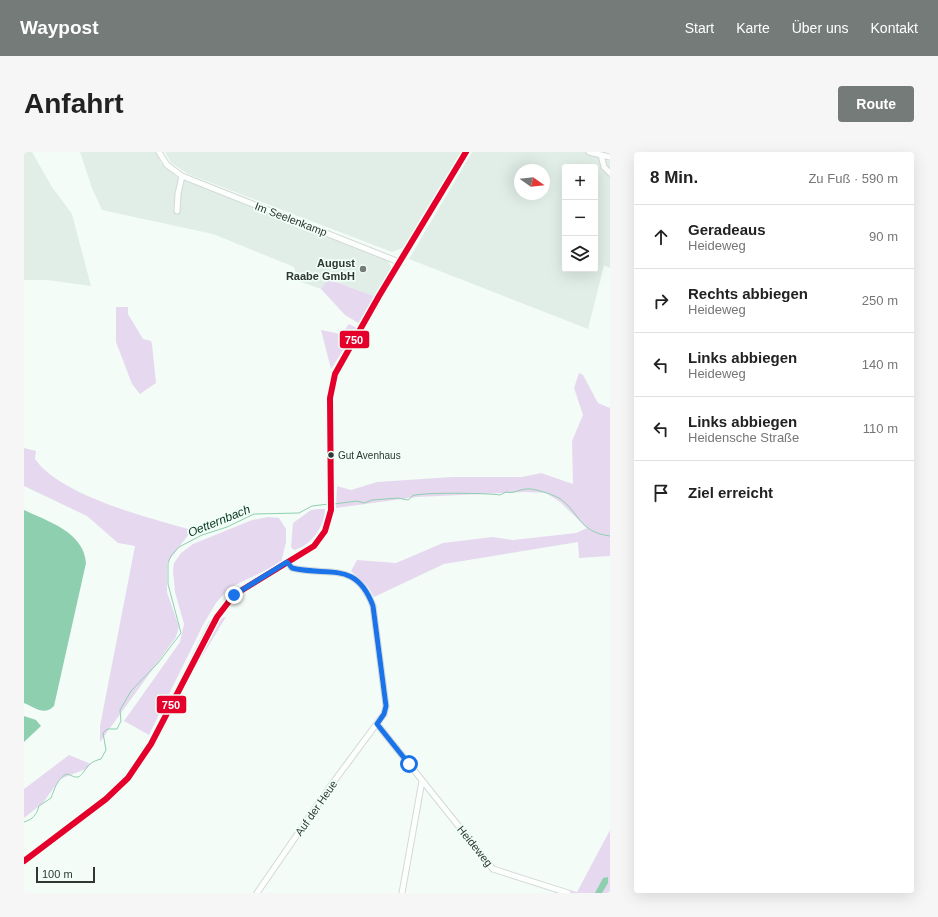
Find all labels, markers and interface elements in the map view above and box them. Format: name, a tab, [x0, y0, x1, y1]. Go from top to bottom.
text: Waypost	[20, 17, 98, 38]
text: Start	[685, 20, 714, 36]
text: Karte	[736, 20, 770, 36]
text: Über uns	[792, 20, 849, 36]
text: Kontakt	[871, 20, 918, 36]
button: Route	[838, 86, 914, 122]
text: Anfahrt	[24, 88, 124, 119]
north arrow	[514, 164, 550, 200]
map controls	[562, 164, 598, 272]
button: +	[562, 164, 598, 200]
text: 8 Min.	[650, 168, 698, 187]
text: Zu Fuß · 590 m	[808, 171, 898, 186]
street label: Im Seelenkamp	[253, 200, 329, 238]
button: −	[562, 200, 598, 236]
text: Geradeaus	[688, 221, 766, 238]
icon: ahead	[650, 226, 672, 248]
text: 90 m	[869, 229, 898, 244]
button: layers	[562, 236, 598, 272]
text: Heideweg	[688, 238, 746, 253]
place label: August Raabe GmbH	[286, 257, 355, 282]
marker: August Raabe GmbH	[358, 264, 368, 274]
text: Rechts abbiegen	[688, 285, 808, 302]
icon: right	[650, 290, 672, 312]
text: 250 m	[862, 293, 898, 308]
text: Heideweg	[688, 302, 746, 317]
line badge: 750	[339, 330, 370, 349]
text: 750	[345, 334, 363, 346]
text: Links abbiegen	[688, 349, 797, 366]
icon: left	[650, 354, 672, 376]
text: 140 m	[862, 357, 898, 372]
text: Heideweg	[688, 366, 746, 381]
text: Links abbiegen	[688, 413, 797, 430]
icon: left	[650, 418, 672, 440]
text: 110 m	[863, 421, 898, 436]
text: Heidensche Straße	[688, 430, 799, 445]
marker: Gut Avenhaus	[326, 450, 336, 460]
place label: Gut Avenhaus	[338, 450, 401, 461]
icon: arrive	[650, 482, 672, 504]
text: Ziel erreicht	[688, 484, 773, 501]
water label: Oetternbach	[186, 502, 253, 540]
route end	[225, 586, 243, 604]
line badge: 750	[156, 695, 187, 714]
text: 750	[162, 699, 180, 711]
route start	[400, 755, 418, 773]
street label: Auf der Heue	[292, 778, 340, 838]
street label: Heideweg	[455, 823, 495, 869]
scale bar	[36, 865, 95, 884]
text: 100 m	[42, 868, 73, 880]

